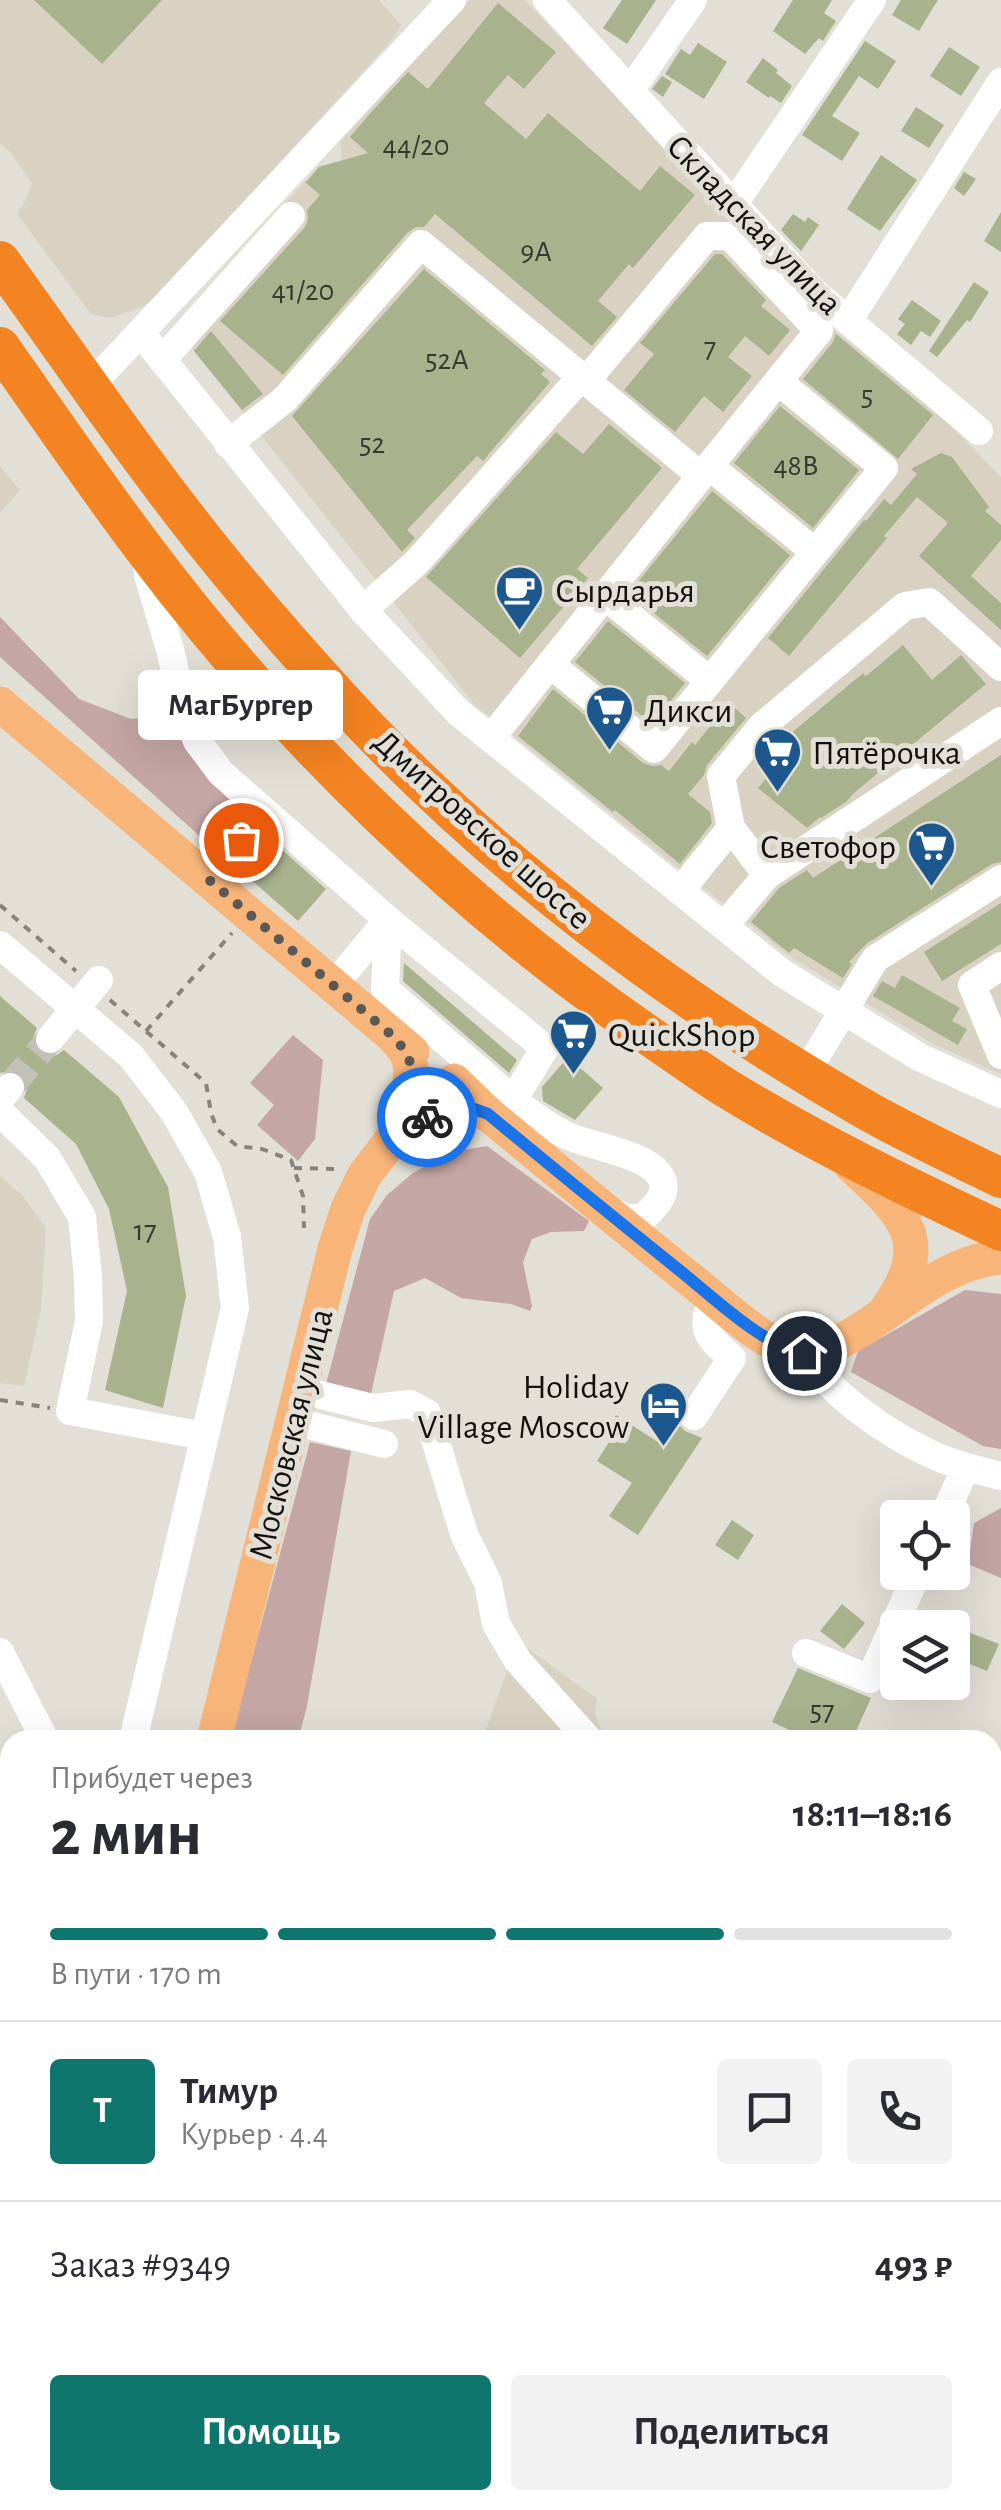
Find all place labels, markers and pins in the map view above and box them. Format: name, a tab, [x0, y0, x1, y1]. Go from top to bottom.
cafe icon: Сырдарья	[494, 564, 546, 632]
place label: Сырдарья	[555, 574, 695, 609]
callout: МагБургер	[138, 670, 344, 740]
supermarket icon: Дикси	[583, 684, 635, 752]
place label: Дикси	[644, 694, 732, 729]
supermarket icon: Пятёрочка	[751, 726, 803, 794]
place label: Пятёрочка	[812, 736, 961, 771]
pin	[199, 798, 284, 883]
supermarket icon: Светофор	[905, 820, 957, 888]
place label: Светофор	[760, 830, 896, 865]
supermarket icon: QuickShop	[547, 1008, 599, 1076]
place label: QuickShop	[608, 1018, 756, 1053]
pin	[762, 1311, 847, 1396]
place label: Holiday Village Moscow	[418, 1370, 629, 1445]
hotel icon: Holiday Village Moscow	[638, 1380, 690, 1448]

